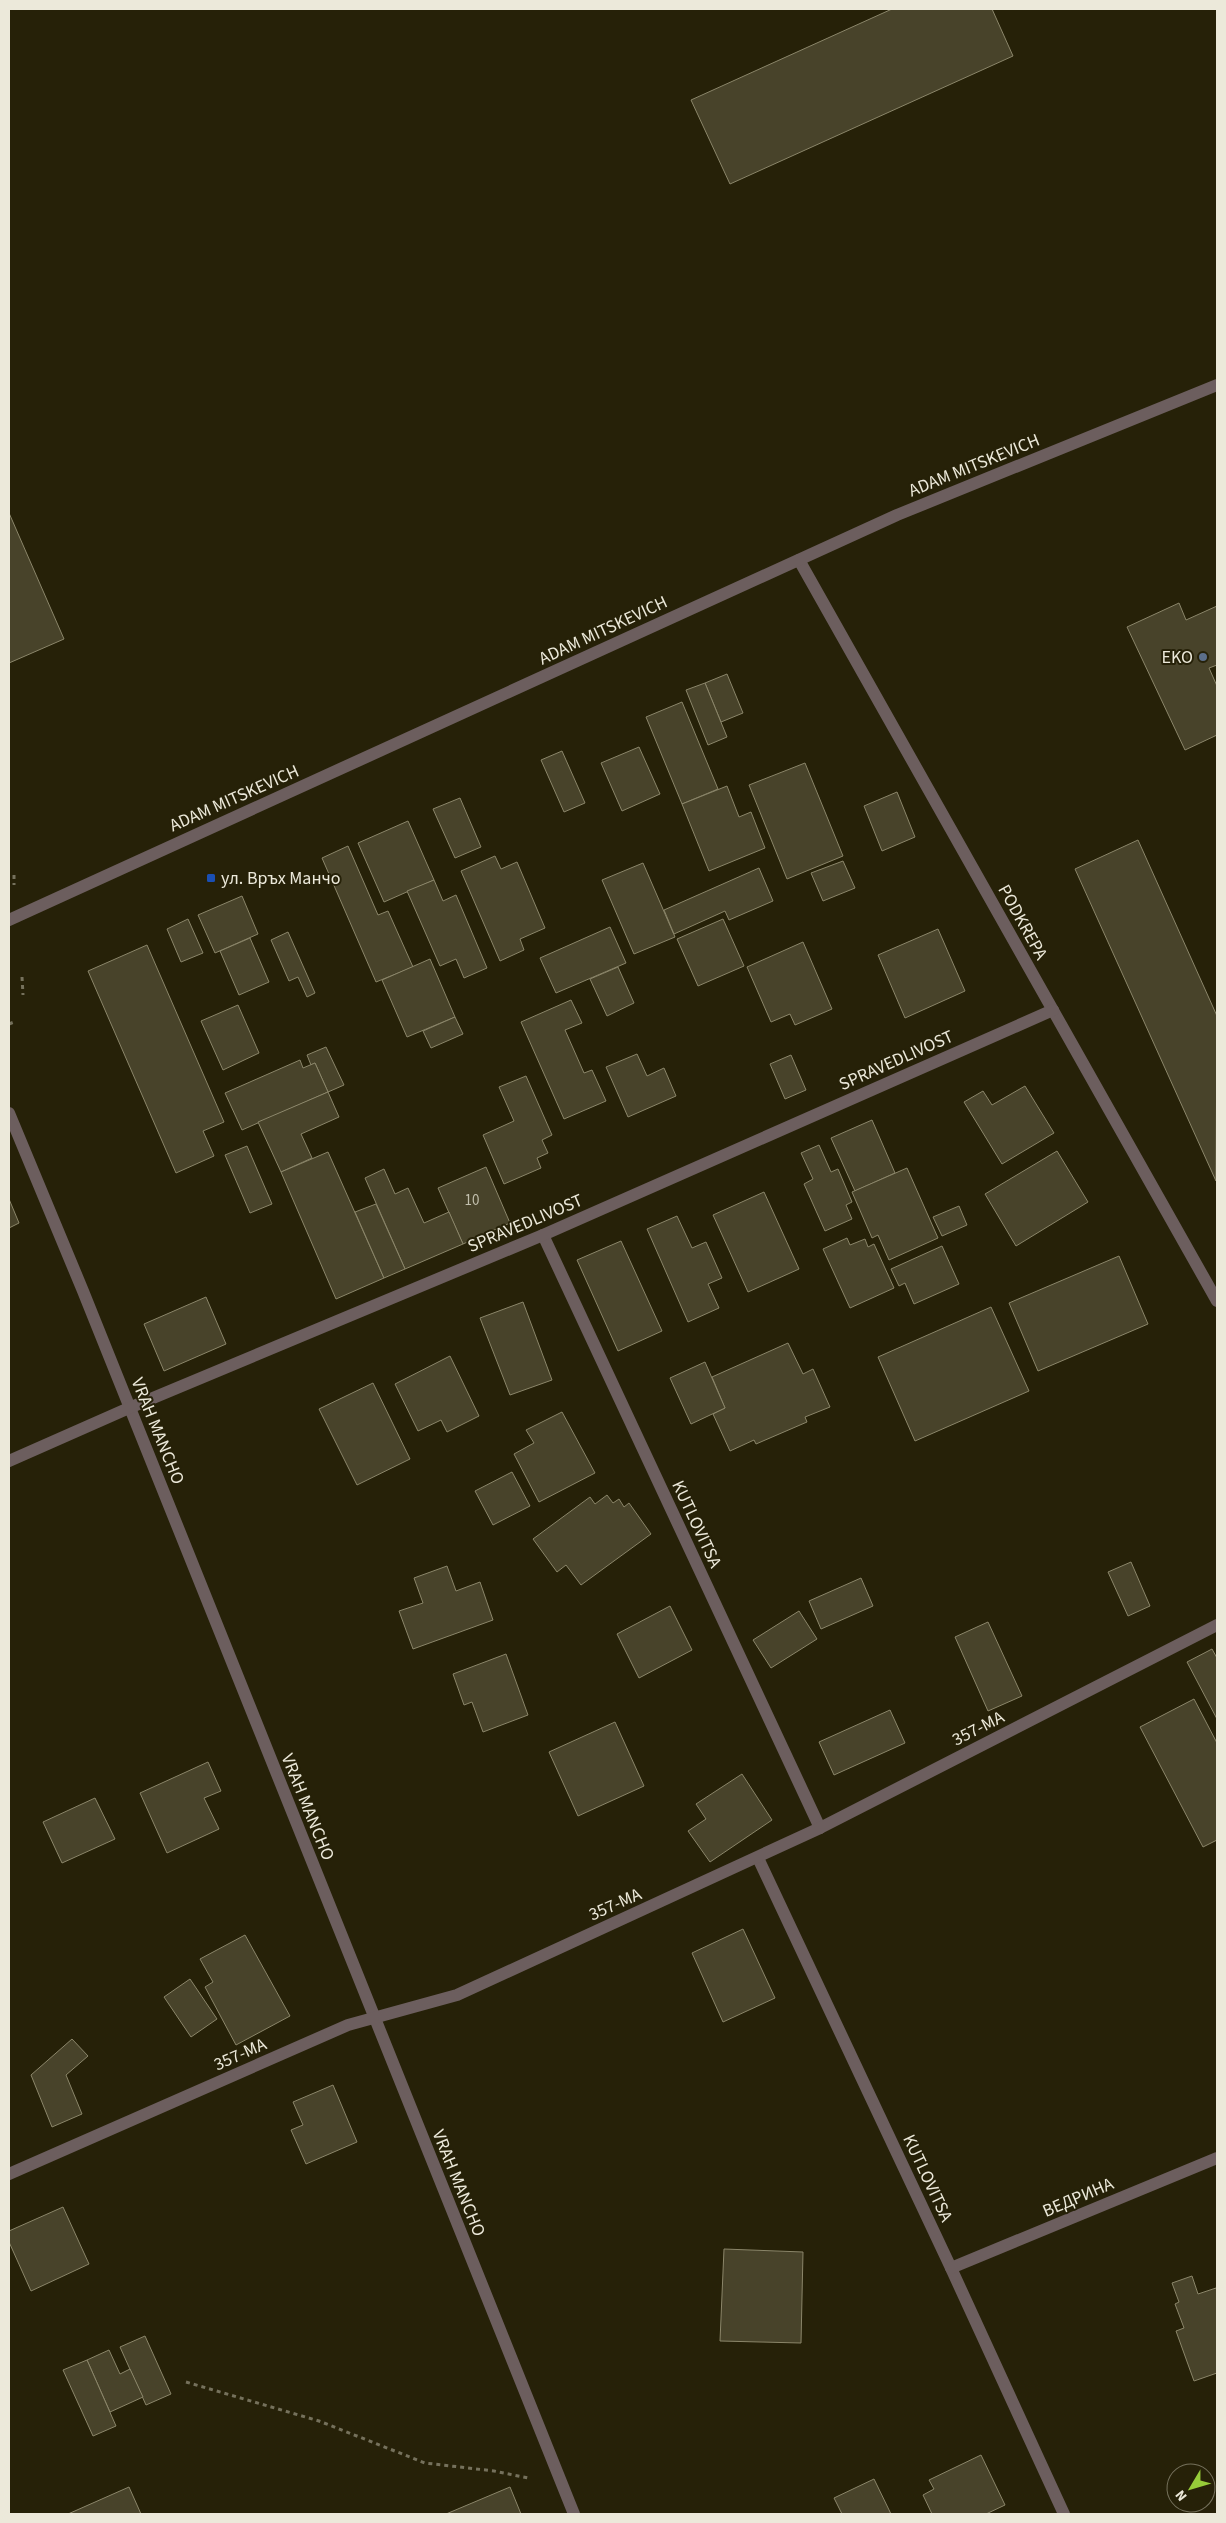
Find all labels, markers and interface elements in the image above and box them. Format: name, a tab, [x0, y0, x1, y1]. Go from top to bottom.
street label: ADAM MITSKEVICH	[905, 428, 1044, 503]
street label: ADAM MITSKEVICH	[535, 590, 672, 671]
place label: EKO	[1161, 645, 1193, 670]
marker: EKO	[1197, 651, 1209, 663]
street label: ADAM MITSKEVICH	[165, 759, 303, 838]
place label: ул. Връх Манчо	[221, 866, 341, 891]
marker: ул. Връх Манчо	[205, 872, 217, 884]
street label: PODKREPA	[992, 880, 1054, 965]
street label: SPRAVEDLIVOST	[835, 1024, 958, 1097]
street label: SPRAVEDLIVOST	[464, 1188, 587, 1259]
house number: 10	[465, 1190, 479, 1211]
street label: VRAH MANCHO	[125, 1374, 190, 1488]
street label: KUTLOVITSA	[665, 1476, 728, 1572]
street label: 357-МА	[948, 1705, 1009, 1752]
street label: VRAH MANCHO	[275, 1750, 340, 1864]
street label: 357-МА	[585, 1882, 646, 1927]
street label: 357-МА	[210, 2032, 271, 2077]
street label: VRAH MANCHO	[426, 2126, 491, 2240]
street label: KUTLOVITSA	[896, 2130, 959, 2226]
street label: ВЕДРИНА	[1039, 2171, 1118, 2224]
north arrow	[1166, 2463, 1216, 2513]
text: N	[1171, 2486, 1192, 2505]

